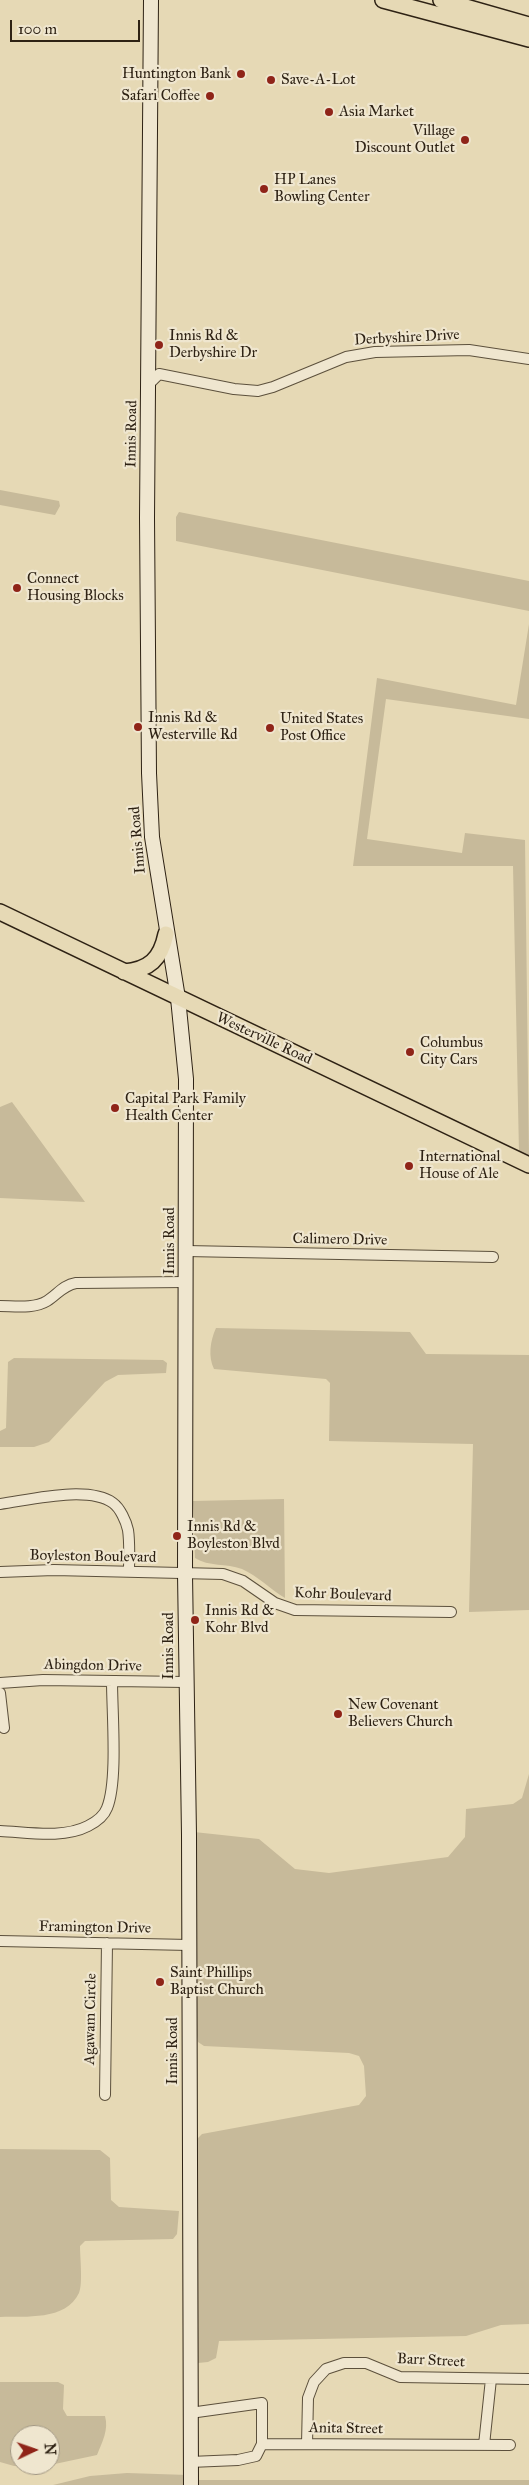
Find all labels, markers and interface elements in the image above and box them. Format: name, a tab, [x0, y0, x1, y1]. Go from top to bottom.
scale bar	[12, 10, 142, 42]
text: 100 m	[18, 20, 57, 38]
place label: Huntington Bank	[122, 65, 231, 83]
marker: Huntington Bank	[235, 68, 247, 80]
place label: Save-A-Lot	[281, 71, 356, 89]
marker: Save-A-Lot	[265, 74, 277, 86]
place label: Safari Coffee	[121, 87, 200, 105]
marker: Safari Coffee	[204, 90, 216, 102]
place label: Asia Market	[339, 103, 414, 121]
marker: Asia Market	[323, 106, 335, 118]
place label: Village Discount Outlet	[355, 122, 455, 157]
marker: Village Discount Outlet	[459, 134, 471, 146]
place label: HP Lanes Bowling Center	[274, 171, 370, 206]
marker: HP Lanes Bowling Center	[258, 183, 270, 195]
street label: Derbyshire Drive	[354, 326, 460, 350]
place label: Innis Rd & Derbyshire Dr	[169, 327, 257, 362]
marker: Innis Rd & Derbyshire Dr	[153, 339, 165, 351]
street label: Innis Road	[122, 400, 142, 468]
place label: Connect Housing Blocks	[27, 570, 124, 605]
marker: Connect Housing Blocks	[11, 582, 23, 594]
place label: Innis Rd & Westerville Rd	[148, 709, 238, 744]
place label: United States Post Office	[280, 710, 363, 745]
marker: Innis Rd & Westerville Rd	[132, 721, 144, 733]
marker: United States Post Office	[264, 722, 276, 734]
street label: Innis Road	[126, 806, 150, 874]
street label: Westerville Road	[213, 1009, 315, 1069]
place label: Columbus City Cars	[420, 1034, 483, 1069]
marker: Columbus City Cars	[404, 1046, 416, 1058]
place label: Capital Park Family Health Center	[125, 1090, 246, 1125]
marker: Capital Park Family Health Center	[109, 1102, 121, 1114]
place label: International House of Ale	[419, 1148, 501, 1183]
marker: International House of Ale	[403, 1160, 415, 1172]
street label: Innis Road	[161, 1207, 179, 1275]
street label: Calimero Drive	[293, 1230, 387, 1250]
place label: Innis Rd & Boyleston Blvd	[187, 1518, 280, 1553]
marker: Innis Rd & Boyleston Blvd	[171, 1530, 183, 1542]
street label: Boyleston Boulevard	[29, 1547, 157, 1567]
street label: Kohr Boulevard	[294, 1584, 392, 1606]
place label: Innis Rd & Kohr Blvd	[205, 1602, 274, 1637]
street label: Innis Road	[160, 1612, 178, 1680]
marker: Innis Rd & Kohr Blvd	[189, 1614, 201, 1626]
street label: Abingdon Drive	[44, 1656, 142, 1676]
place label: New Covenant Believers Church	[348, 1696, 453, 1731]
marker: New Covenant Believers Church	[332, 1708, 344, 1720]
street label: Framington Drive	[39, 1918, 151, 1938]
place label: Saint Phillips Baptist Church	[170, 1964, 264, 1999]
street label: Agawam Circle	[81, 1973, 101, 2065]
marker: Saint Phillips Baptist Church	[154, 1976, 166, 1988]
street label: Innis Road	[164, 2017, 182, 2085]
street label: Barr Street	[397, 2350, 465, 2372]
street label: Anita Street	[309, 2419, 383, 2439]
north arrow	[10, 2425, 60, 2475]
text: N	[41, 2443, 58, 2456]

